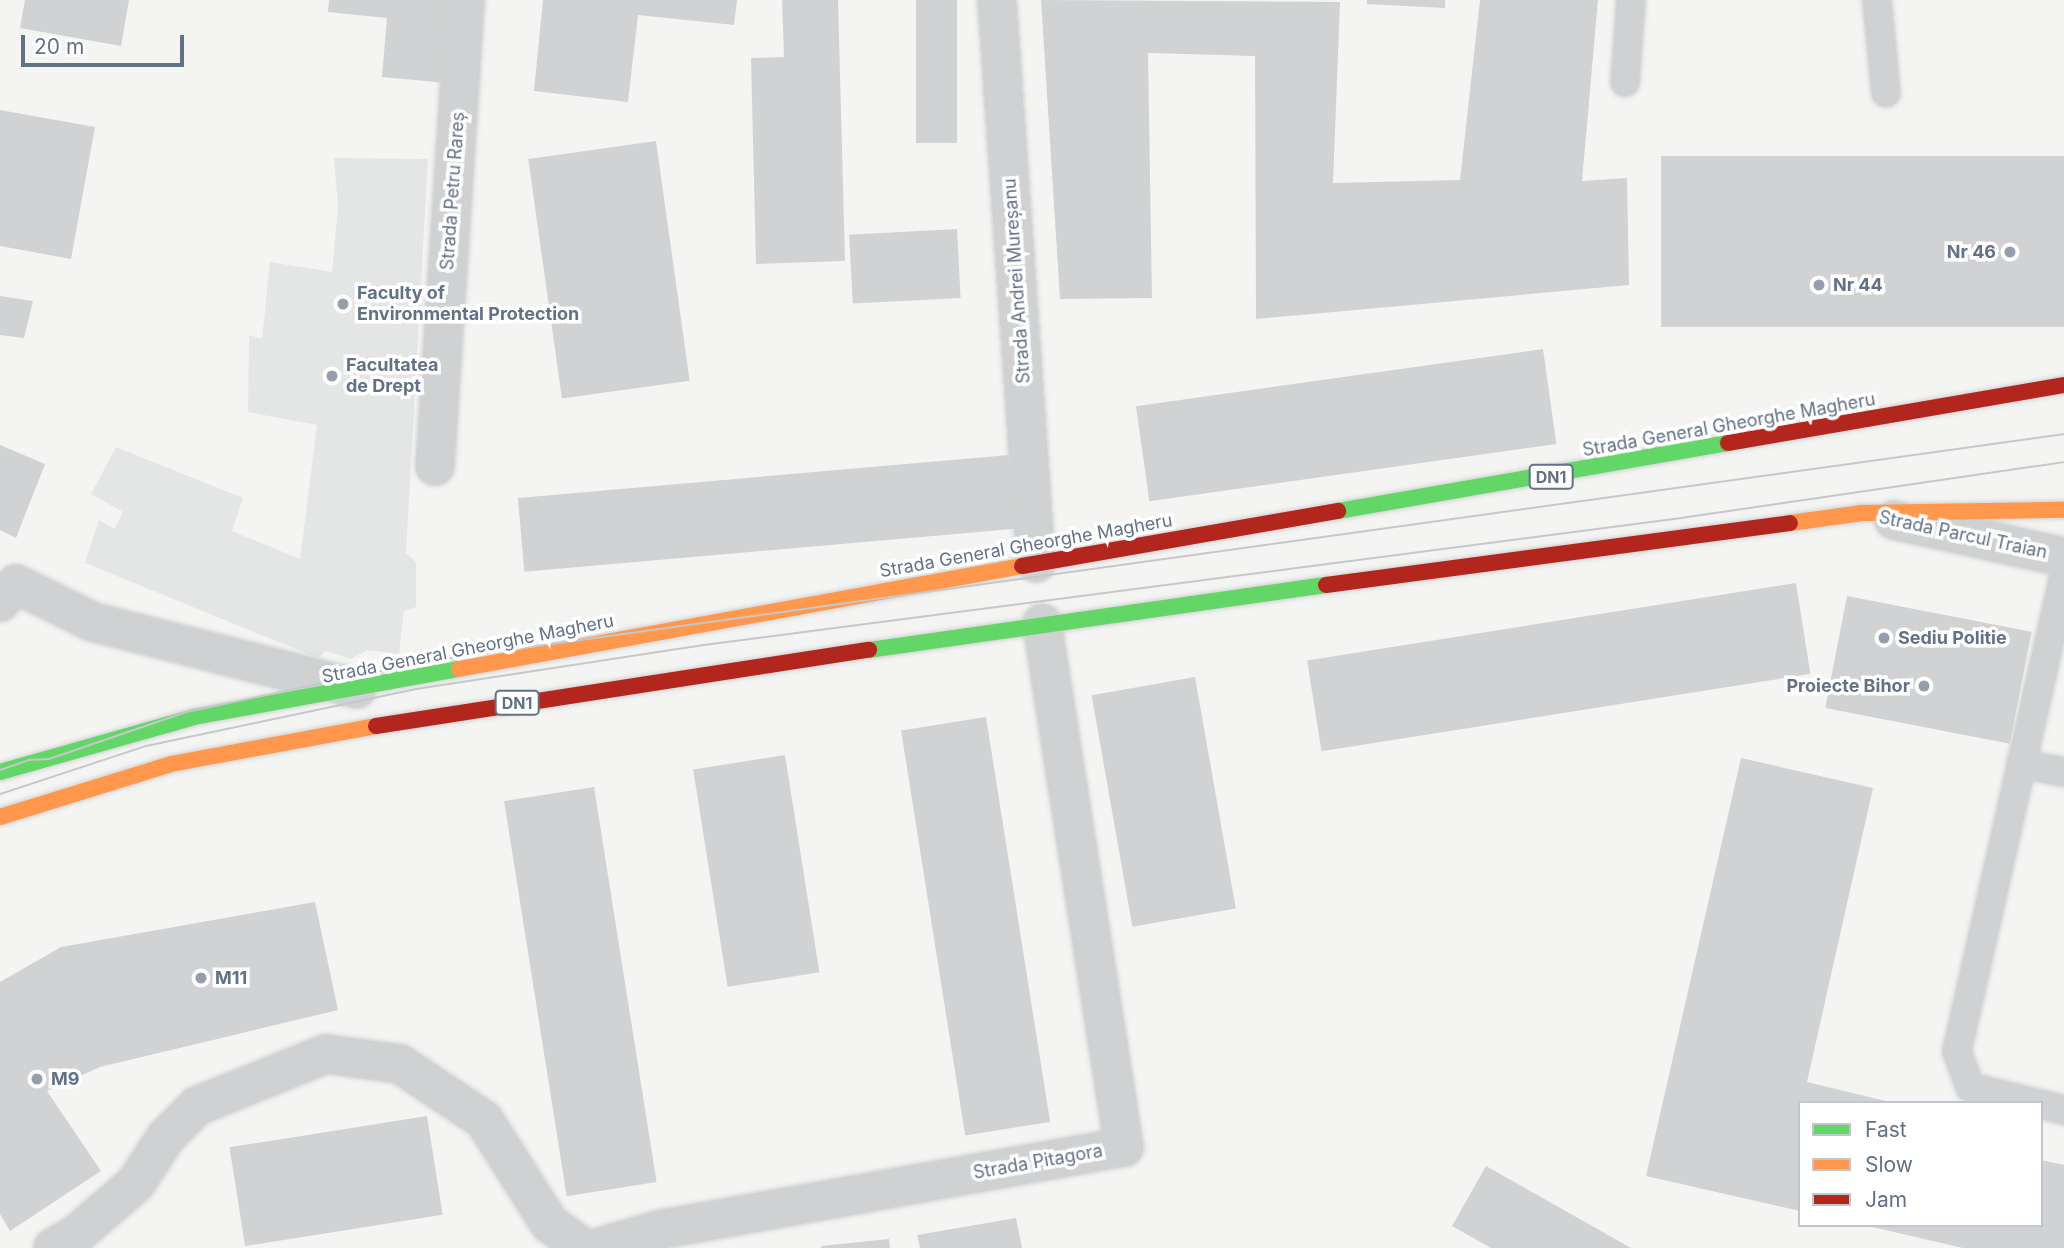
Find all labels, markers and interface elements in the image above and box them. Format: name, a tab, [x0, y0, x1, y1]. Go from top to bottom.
scale bar	[24, 21, 187, 65]
text: 20 m	[34, 34, 84, 59]
street label: Strada Petru Rareș	[437, 111, 469, 271]
street label: Strada Andrei Mureșanu	[999, 178, 1035, 384]
place label: Nr 46	[1947, 241, 1996, 263]
marker: Nr 46	[2002, 244, 2018, 260]
place label: Nr 44	[1833, 274, 1883, 296]
marker: Nr 44	[1811, 277, 1827, 293]
place label: Faculty of Environmental Protection	[357, 283, 579, 326]
marker: Faculty of Environmental Protection	[335, 296, 351, 312]
place label: Facultatea de Drept	[346, 355, 439, 398]
marker: Facultatea de Drept	[324, 368, 340, 384]
street label: Strada General Gheorghe Magheru	[1581, 389, 1877, 461]
road number: DN1	[1528, 464, 1574, 490]
street label: Strada Parcul Traian	[1877, 507, 2049, 563]
street label: Strada General Gheorghe Magheru	[878, 510, 1174, 582]
street label: Strada General Gheorghe Magheru	[320, 610, 616, 688]
place label: Sediu Politie	[1898, 627, 2007, 649]
marker: Sediu Politie	[1876, 630, 1892, 646]
place label: Proiecte Bihor	[1786, 675, 1910, 697]
marker: Proiecte Bihor	[1916, 678, 1932, 694]
road number: DN1	[494, 690, 540, 716]
place label: M11	[215, 967, 247, 989]
marker: M11	[193, 970, 209, 986]
place label: M9	[51, 1068, 79, 1090]
marker: M9	[29, 1071, 45, 1087]
legend	[1798, 1101, 2043, 1227]
text: Fast	[1865, 1117, 1907, 1142]
street label: Strada Pitagora	[972, 1140, 1104, 1184]
text: Slow	[1865, 1152, 1913, 1177]
text: Jam	[1865, 1187, 1907, 1212]

